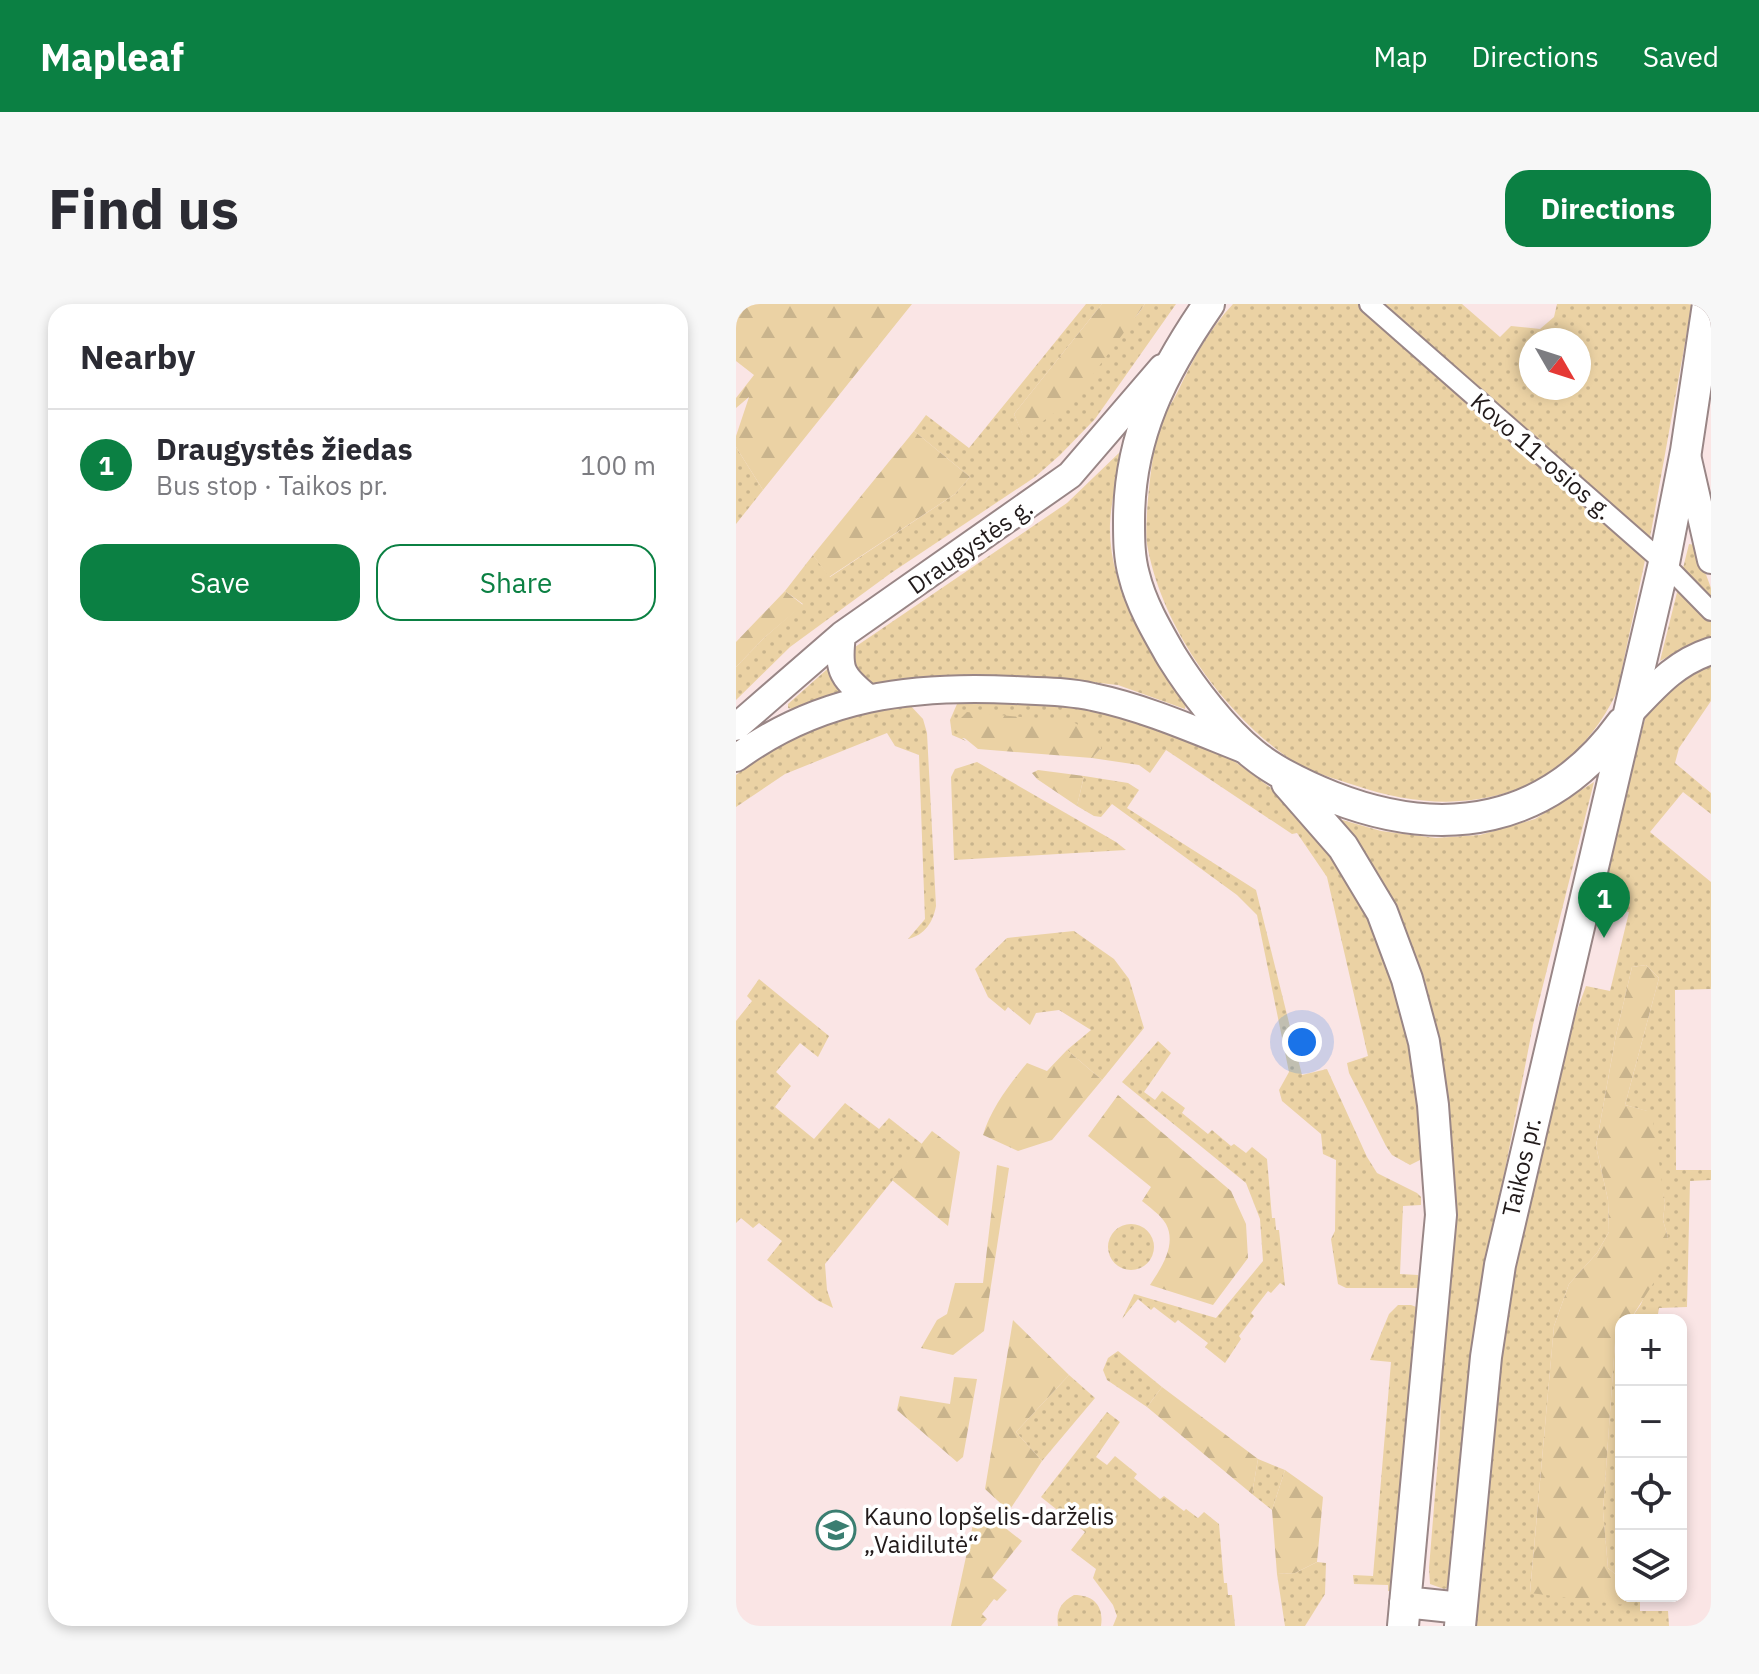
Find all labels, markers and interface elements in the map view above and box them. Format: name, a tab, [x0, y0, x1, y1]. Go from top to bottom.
text: Mapleaf	[40, 32, 184, 81]
text: Map	[1373, 38, 1427, 75]
text: Directions	[1471, 38, 1599, 75]
text: Saved	[1643, 38, 1719, 75]
button: Directions	[1505, 170, 1711, 247]
text: Find us	[48, 172, 239, 244]
north arrow	[1519, 328, 1591, 400]
text: Nearby	[80, 334, 195, 378]
street label: Kovo 11-osios g.	[1464, 385, 1620, 527]
text: Draugystės žiedas	[156, 429, 413, 468]
text: 1	[98, 448, 114, 482]
text: 100 m	[580, 448, 656, 482]
text: Bus stop · Taikos pr.	[156, 468, 388, 502]
street label: Draugystės g.	[901, 491, 1039, 601]
button: Save	[80, 544, 360, 621]
button: Share	[376, 544, 656, 621]
pin: 1	[1578, 872, 1630, 938]
your location	[1282, 1022, 1322, 1062]
street label: Taikos pr.	[1494, 1114, 1548, 1220]
map controls	[1615, 1314, 1687, 1602]
button: +	[1615, 1314, 1687, 1386]
button: −	[1615, 1386, 1687, 1458]
button: locate	[1615, 1458, 1687, 1530]
place label: Kauno lopšelis-darželis „Vaidilutė“	[864, 1500, 1114, 1560]
school or university icon: Kauno lopšelis-darželis „Vaidilutė“	[815, 1509, 857, 1551]
button: layers	[1615, 1530, 1687, 1602]

